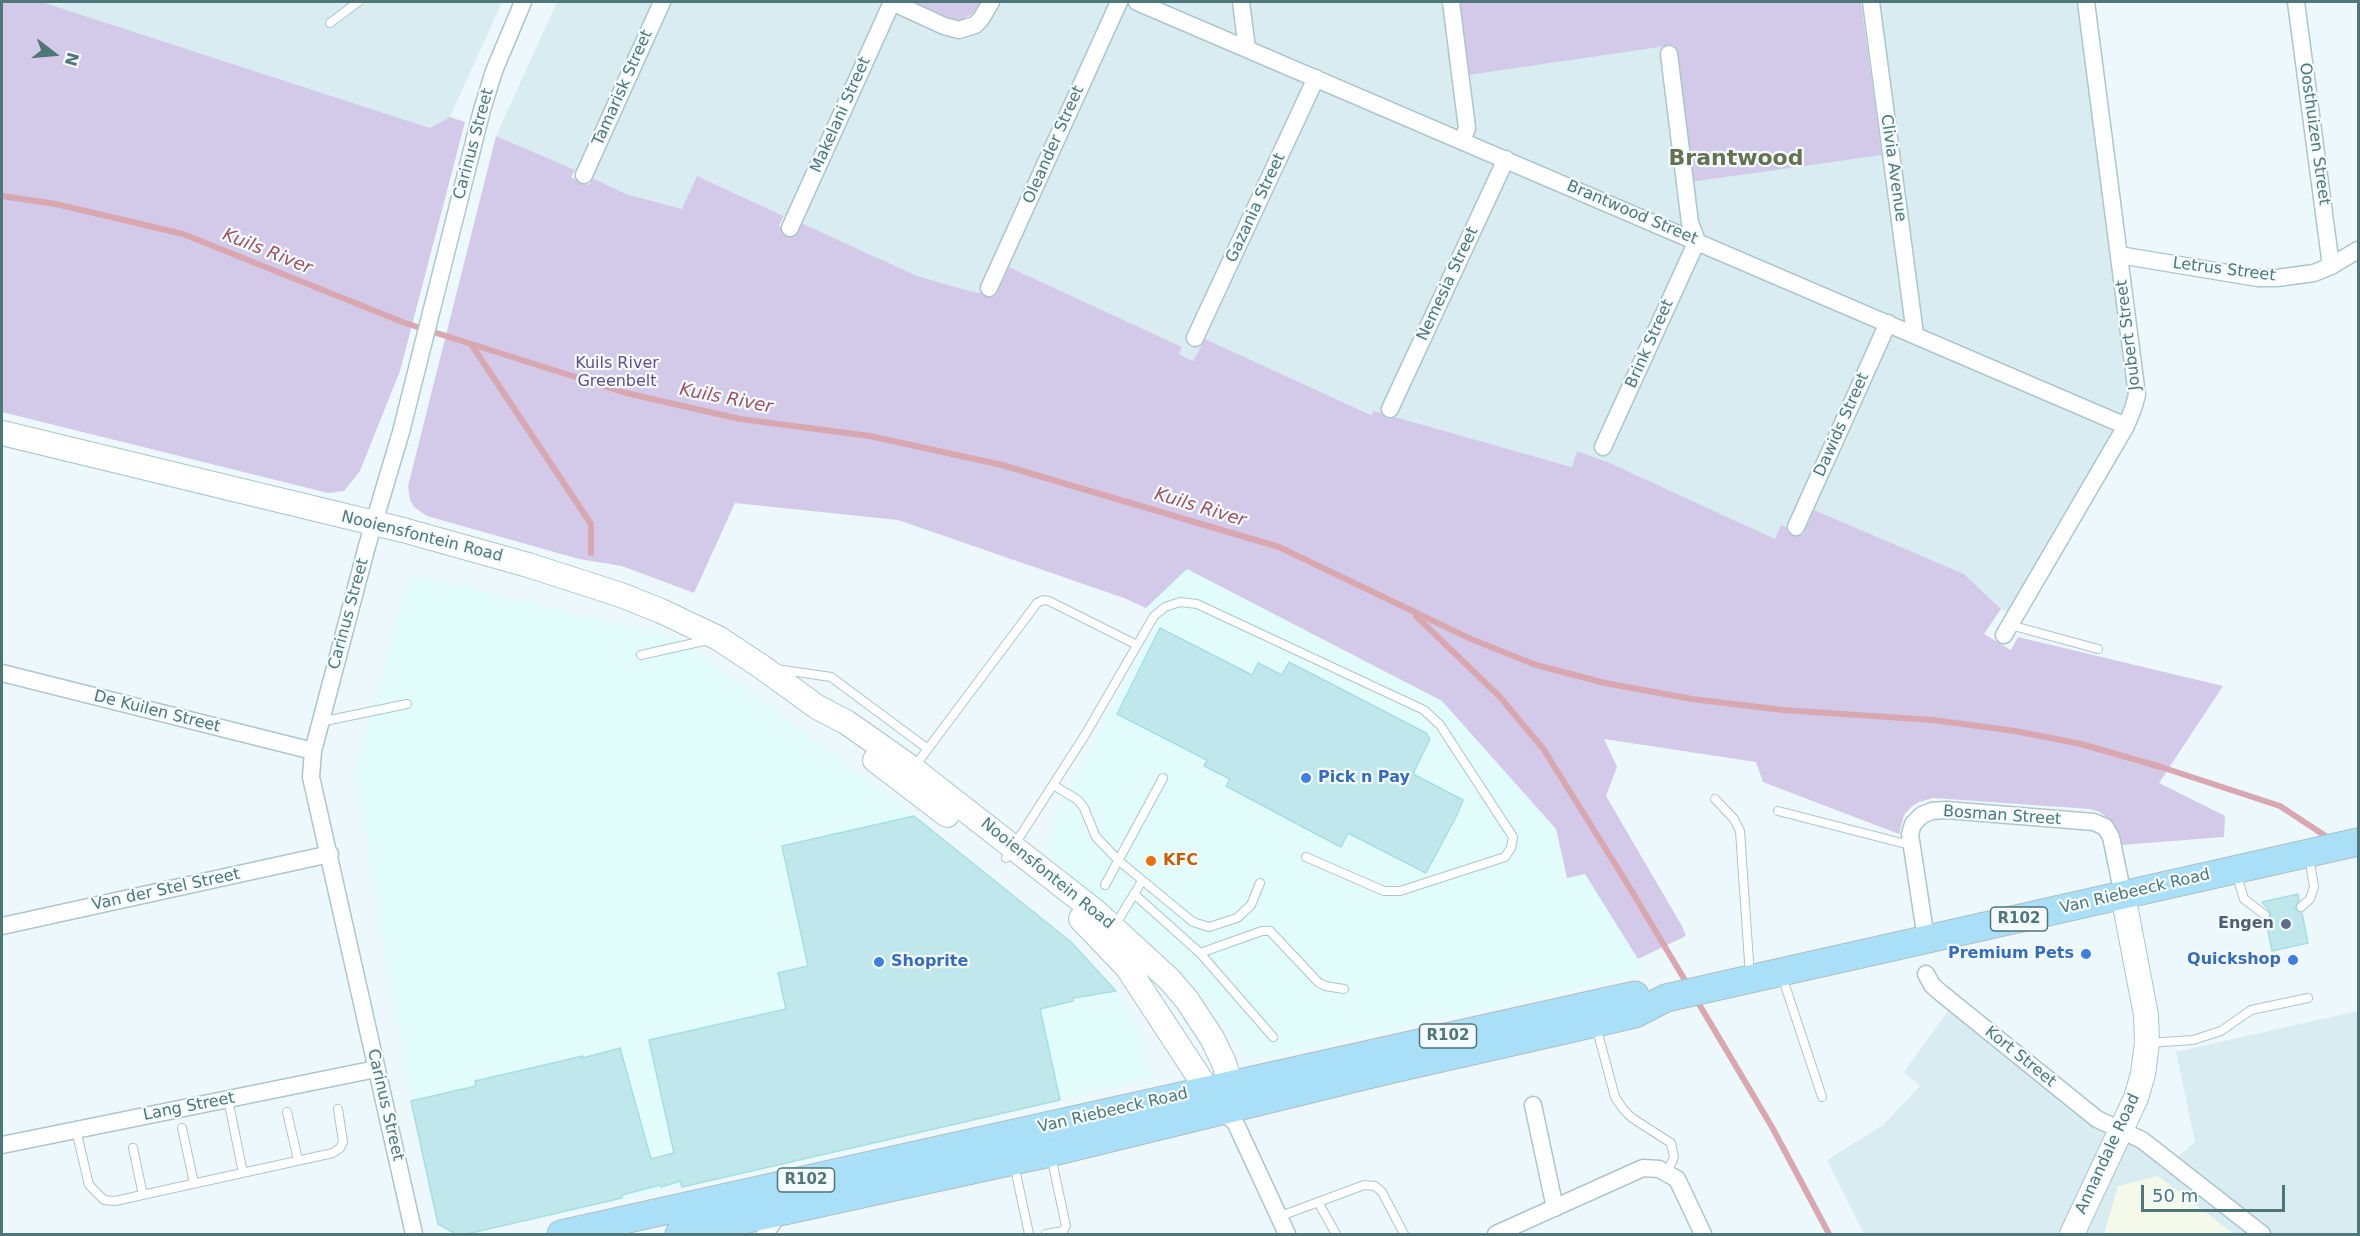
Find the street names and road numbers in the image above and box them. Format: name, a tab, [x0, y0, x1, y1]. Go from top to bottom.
street label: Tamarisk Street	[589, 27, 657, 149]
street label: Makelani Street	[807, 54, 875, 176]
street label: Oosthuizen Street	[2294, 61, 2334, 207]
street label: Oleander Street	[1019, 83, 1089, 207]
street label: Carinus Street	[450, 86, 498, 202]
street label: Clivia Avenue	[1876, 113, 1910, 223]
street label: Gazania Street	[1222, 150, 1290, 266]
street label: Brantwood Street	[1564, 177, 1700, 249]
street label: Nemesia Street	[1413, 224, 1483, 344]
street label: Letrus Street	[2171, 254, 2277, 286]
street label: Joubert Street	[2113, 279, 2145, 391]
street label: Brink Street	[1622, 297, 1678, 391]
street label: Dawids Street	[1810, 370, 1874, 480]
street label: Nooiensfontein Road	[339, 508, 505, 566]
street label: Carinus Street	[325, 556, 373, 672]
street label: De Kuilen Street	[92, 687, 222, 737]
street label: Bosman Street	[1942, 802, 2062, 830]
street label: Nooiensfontein Road	[977, 814, 1117, 934]
street label: Van der Stel Street	[90, 865, 242, 915]
street label: Van Riebeeck Road	[2058, 865, 2212, 919]
road number: R102	[1990, 907, 2048, 931]
street label: Kort Street	[1981, 1022, 2059, 1092]
road number: R102	[1420, 1024, 1476, 1048]
street label: Carinus Street	[363, 1047, 407, 1163]
street label: Van Riebeeck Road	[1036, 1084, 1190, 1138]
street label: Lang Street	[142, 1089, 236, 1125]
street label: Annandale Road	[2072, 1091, 2144, 1217]
road number: R102	[778, 1168, 834, 1192]

